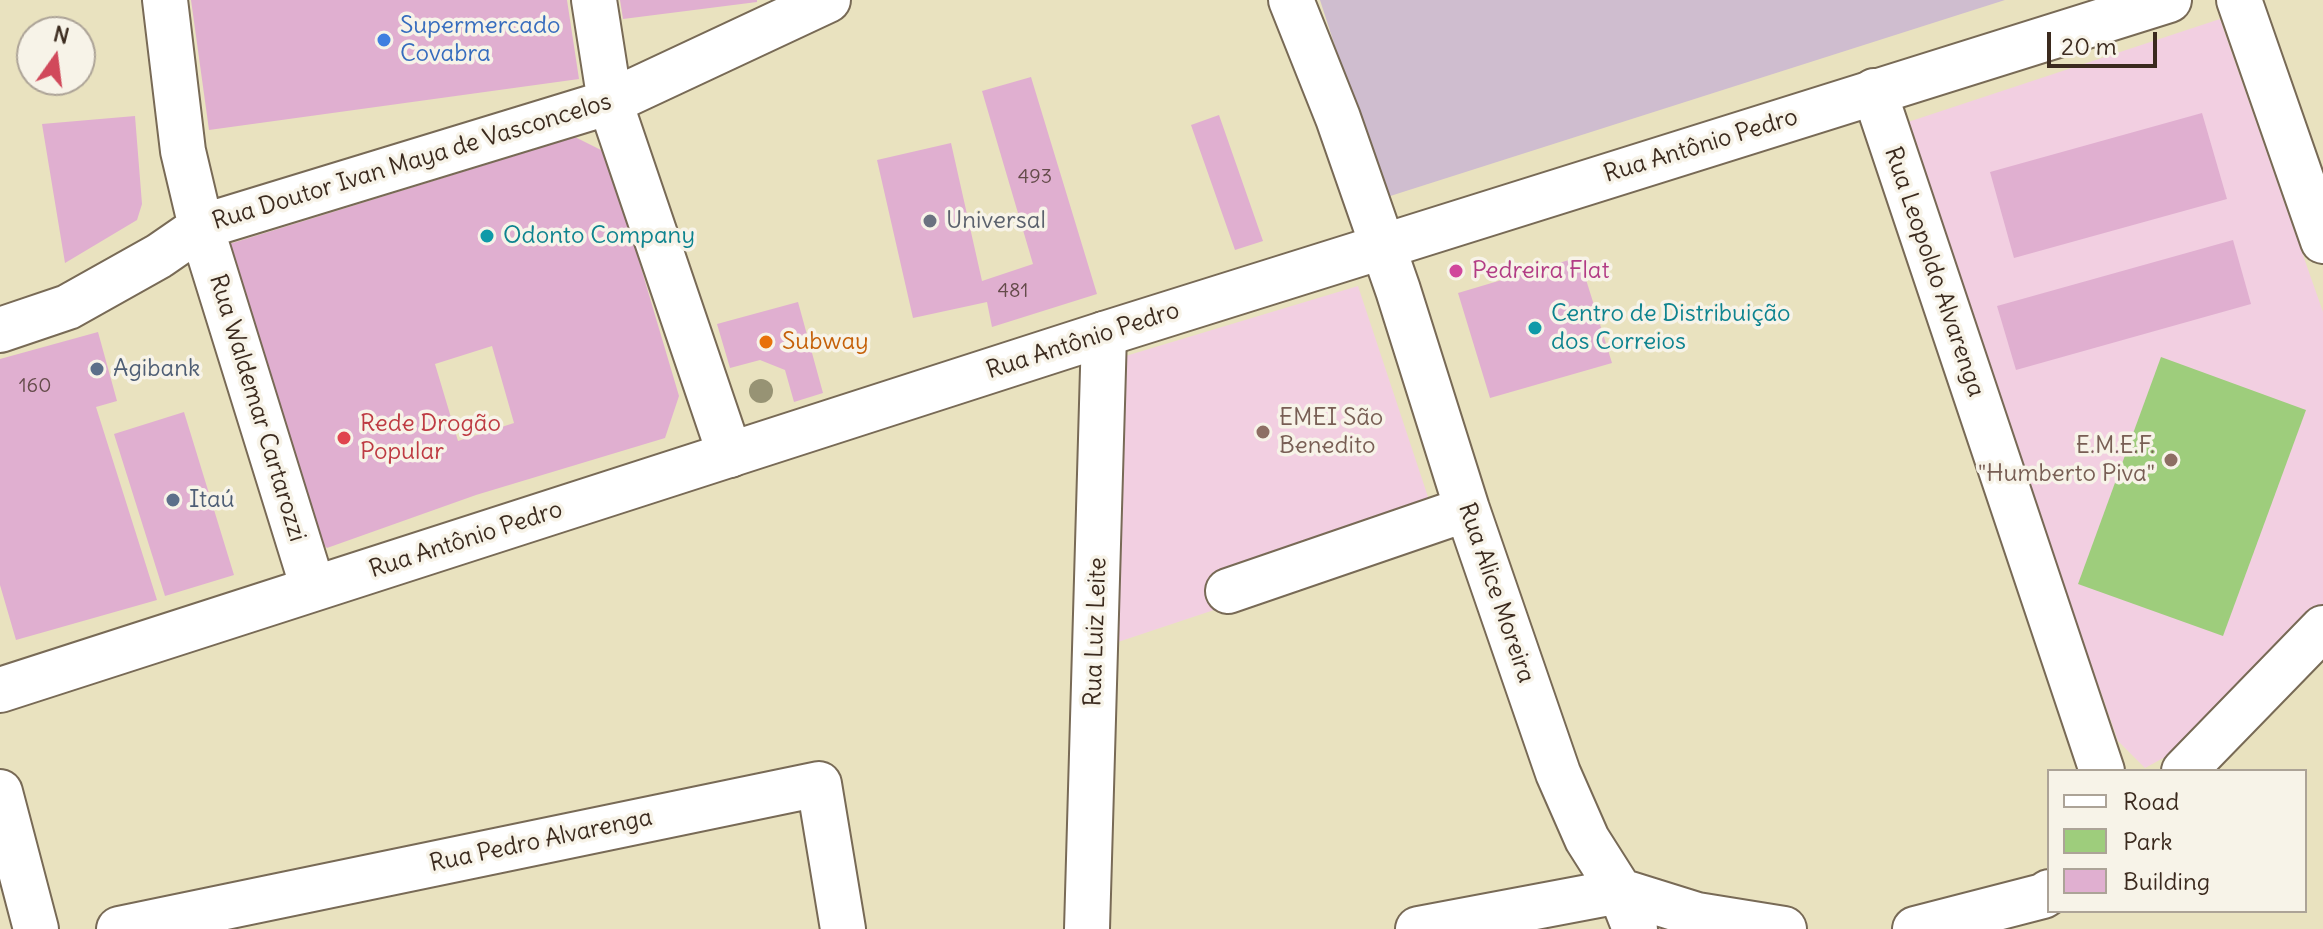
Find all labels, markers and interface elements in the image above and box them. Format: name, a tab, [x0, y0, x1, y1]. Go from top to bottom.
place label: Supermercado Covabra	[400, 12, 561, 68]
north arrow	[16, 16, 96, 96]
scale bar	[2051, 16, 2161, 66]
text: N	[51, 19, 72, 50]
marker: Supermercado Covabra	[375, 31, 393, 49]
text: 20 m	[2061, 31, 2117, 61]
street label: Rua Doutor Ivan Maya de Vasconcelos	[209, 87, 615, 237]
street label: Rua Antônio Pedro	[1601, 103, 1801, 189]
street label: Rua Leopoldo Alvarenga	[1878, 143, 1990, 401]
house number: 493	[1018, 165, 1052, 189]
place label: Universal	[946, 207, 1046, 235]
marker: Universal	[921, 212, 939, 230]
place label: Odonto Company	[503, 222, 695, 250]
marker: Odonto Company	[478, 227, 496, 245]
place label: Pedreira Flat	[1472, 257, 1610, 285]
marker: Pedreira Flat	[1447, 262, 1465, 280]
street label: Rua Waldemar Cartarozzi	[203, 271, 311, 545]
house number: 481	[997, 279, 1029, 303]
street label: Rua Antônio Pedro	[983, 296, 1183, 386]
place label: Centro de Distribuição dos Correios	[1551, 300, 1791, 356]
marker: Centro de Distribuição dos Correios	[1526, 319, 1544, 337]
place label: Subway	[782, 328, 869, 356]
marker: Subway	[757, 333, 775, 351]
place label: Agibank	[113, 355, 200, 383]
marker: Agibank	[88, 360, 106, 378]
house number: 160	[19, 374, 51, 398]
place label: EMEI São Benedito	[1279, 404, 1383, 460]
place label: Rede Drogão Popular	[360, 410, 501, 466]
marker: EMEI São Benedito	[1254, 423, 1272, 441]
marker: Rede Drogão Popular	[335, 429, 353, 447]
place label: E.M.E.F. "Humberto Piva"	[1978, 432, 2155, 488]
marker: E.M.E.F. "Humberto Piva"	[2162, 451, 2180, 469]
place label: Itaú	[189, 486, 235, 514]
marker: Itaú	[164, 491, 182, 509]
street label: Rua Antônio Pedro	[366, 495, 566, 585]
street label: Rua Alice Moreira	[1452, 499, 1540, 687]
street label: Rua Luiz Leite	[1079, 557, 1113, 707]
legend	[2047, 769, 2307, 913]
text: Road	[2123, 786, 2179, 816]
street label: Rua Pedro Alvarenga	[427, 803, 655, 879]
text: Park	[2123, 826, 2173, 856]
text: Building	[2123, 866, 2210, 896]

